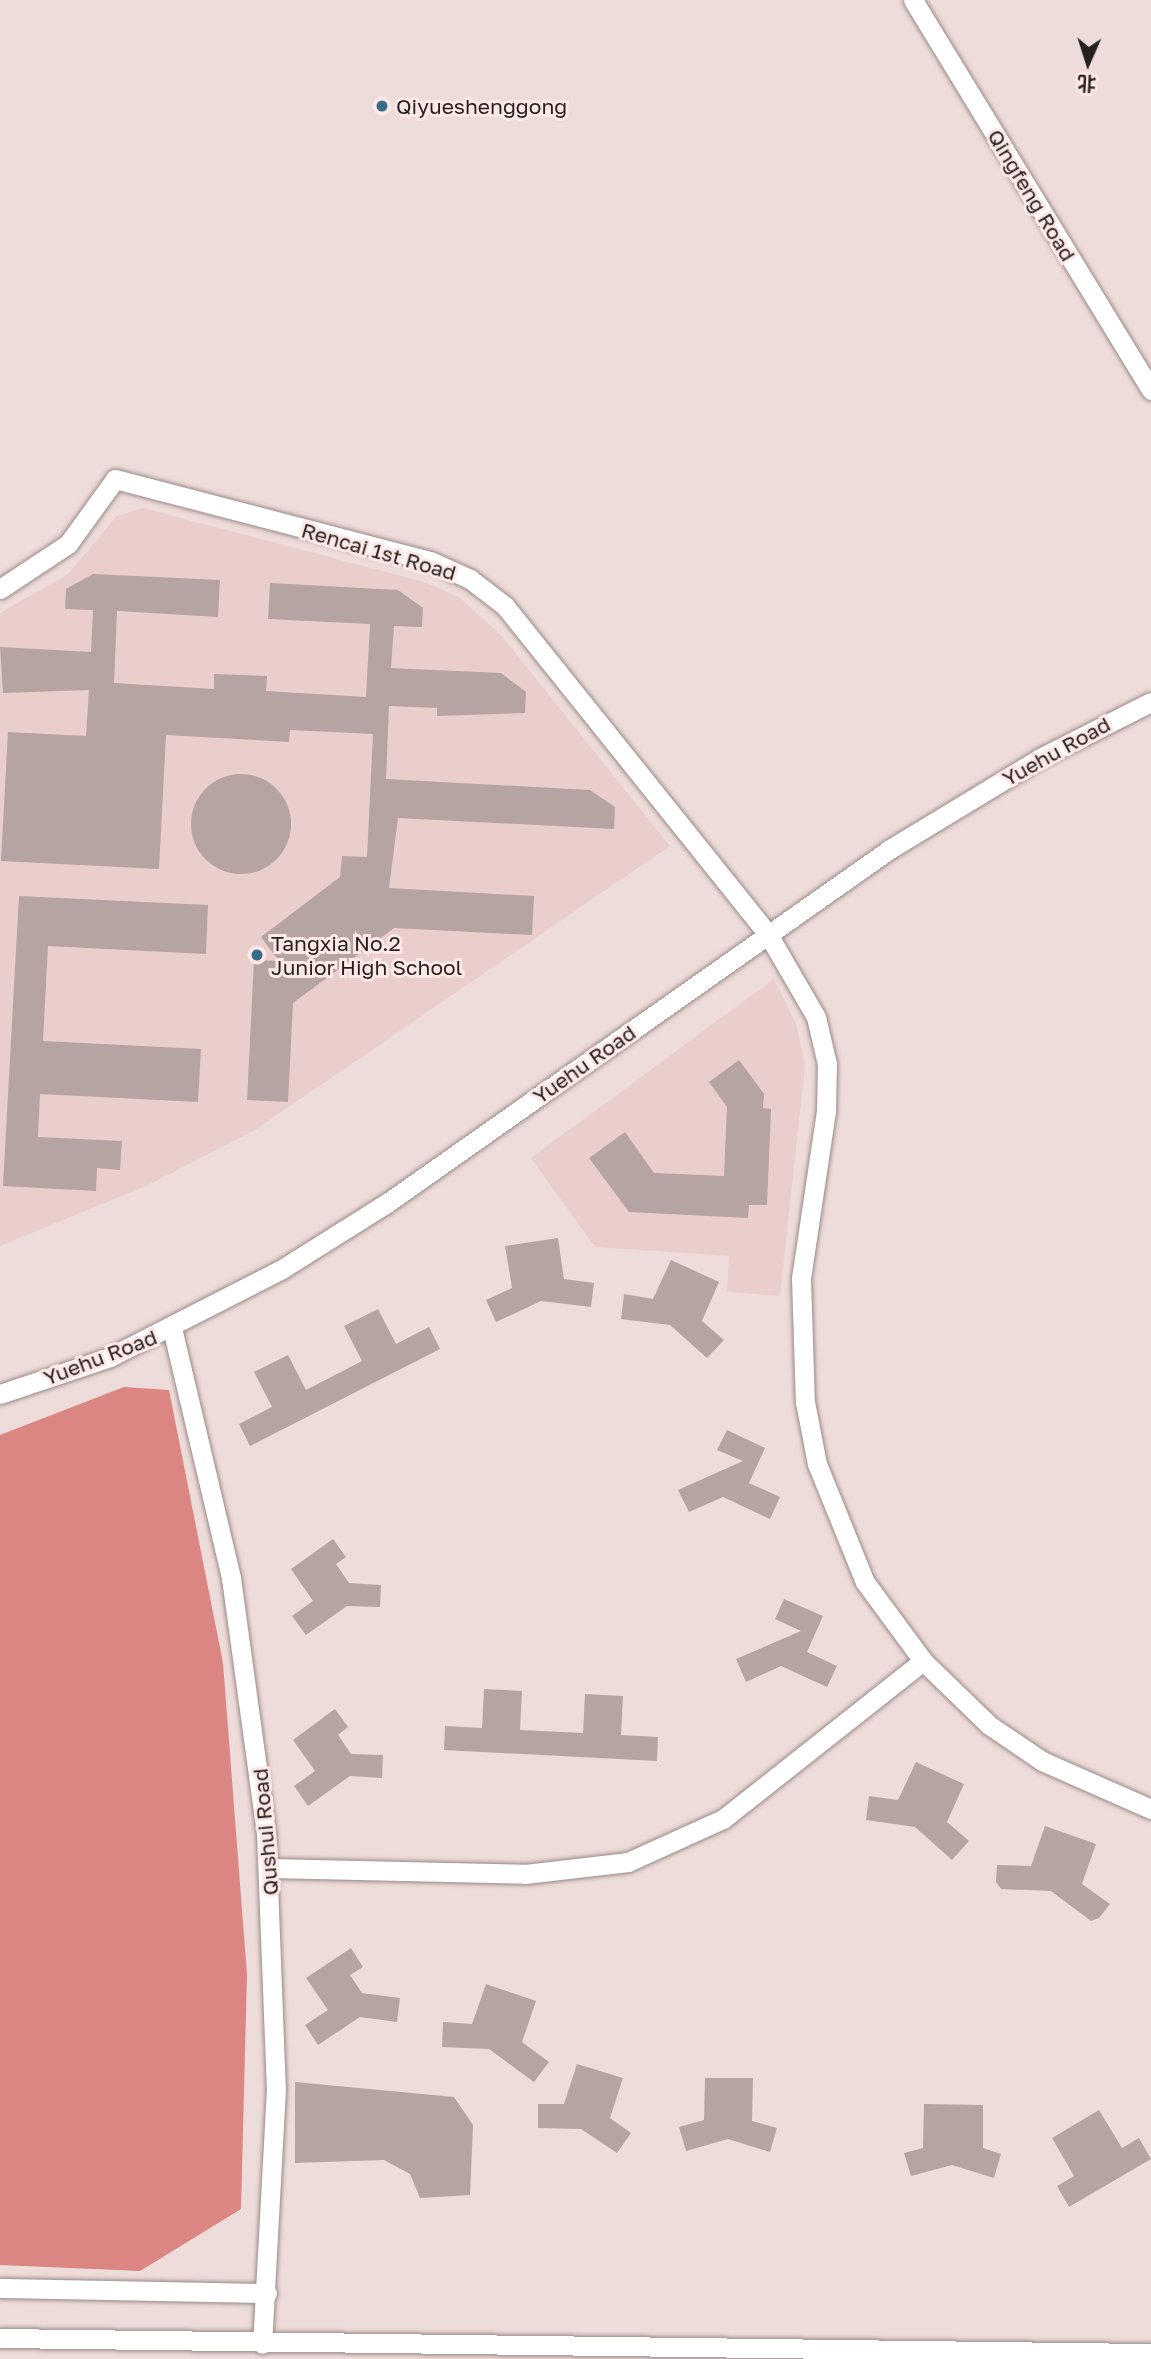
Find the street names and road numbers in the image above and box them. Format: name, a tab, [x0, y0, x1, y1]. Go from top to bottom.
street label: Qingfeng Road	[983, 125, 1081, 265]
street label: Rencai 1st Road	[299, 517, 459, 585]
street label: Yuehu Road	[998, 711, 1114, 791]
street label: Yuehu Road	[528, 1019, 640, 1109]
street label: Yuehu Road	[40, 1324, 160, 1390]
street label: Qushui Road	[247, 1767, 283, 1897]

